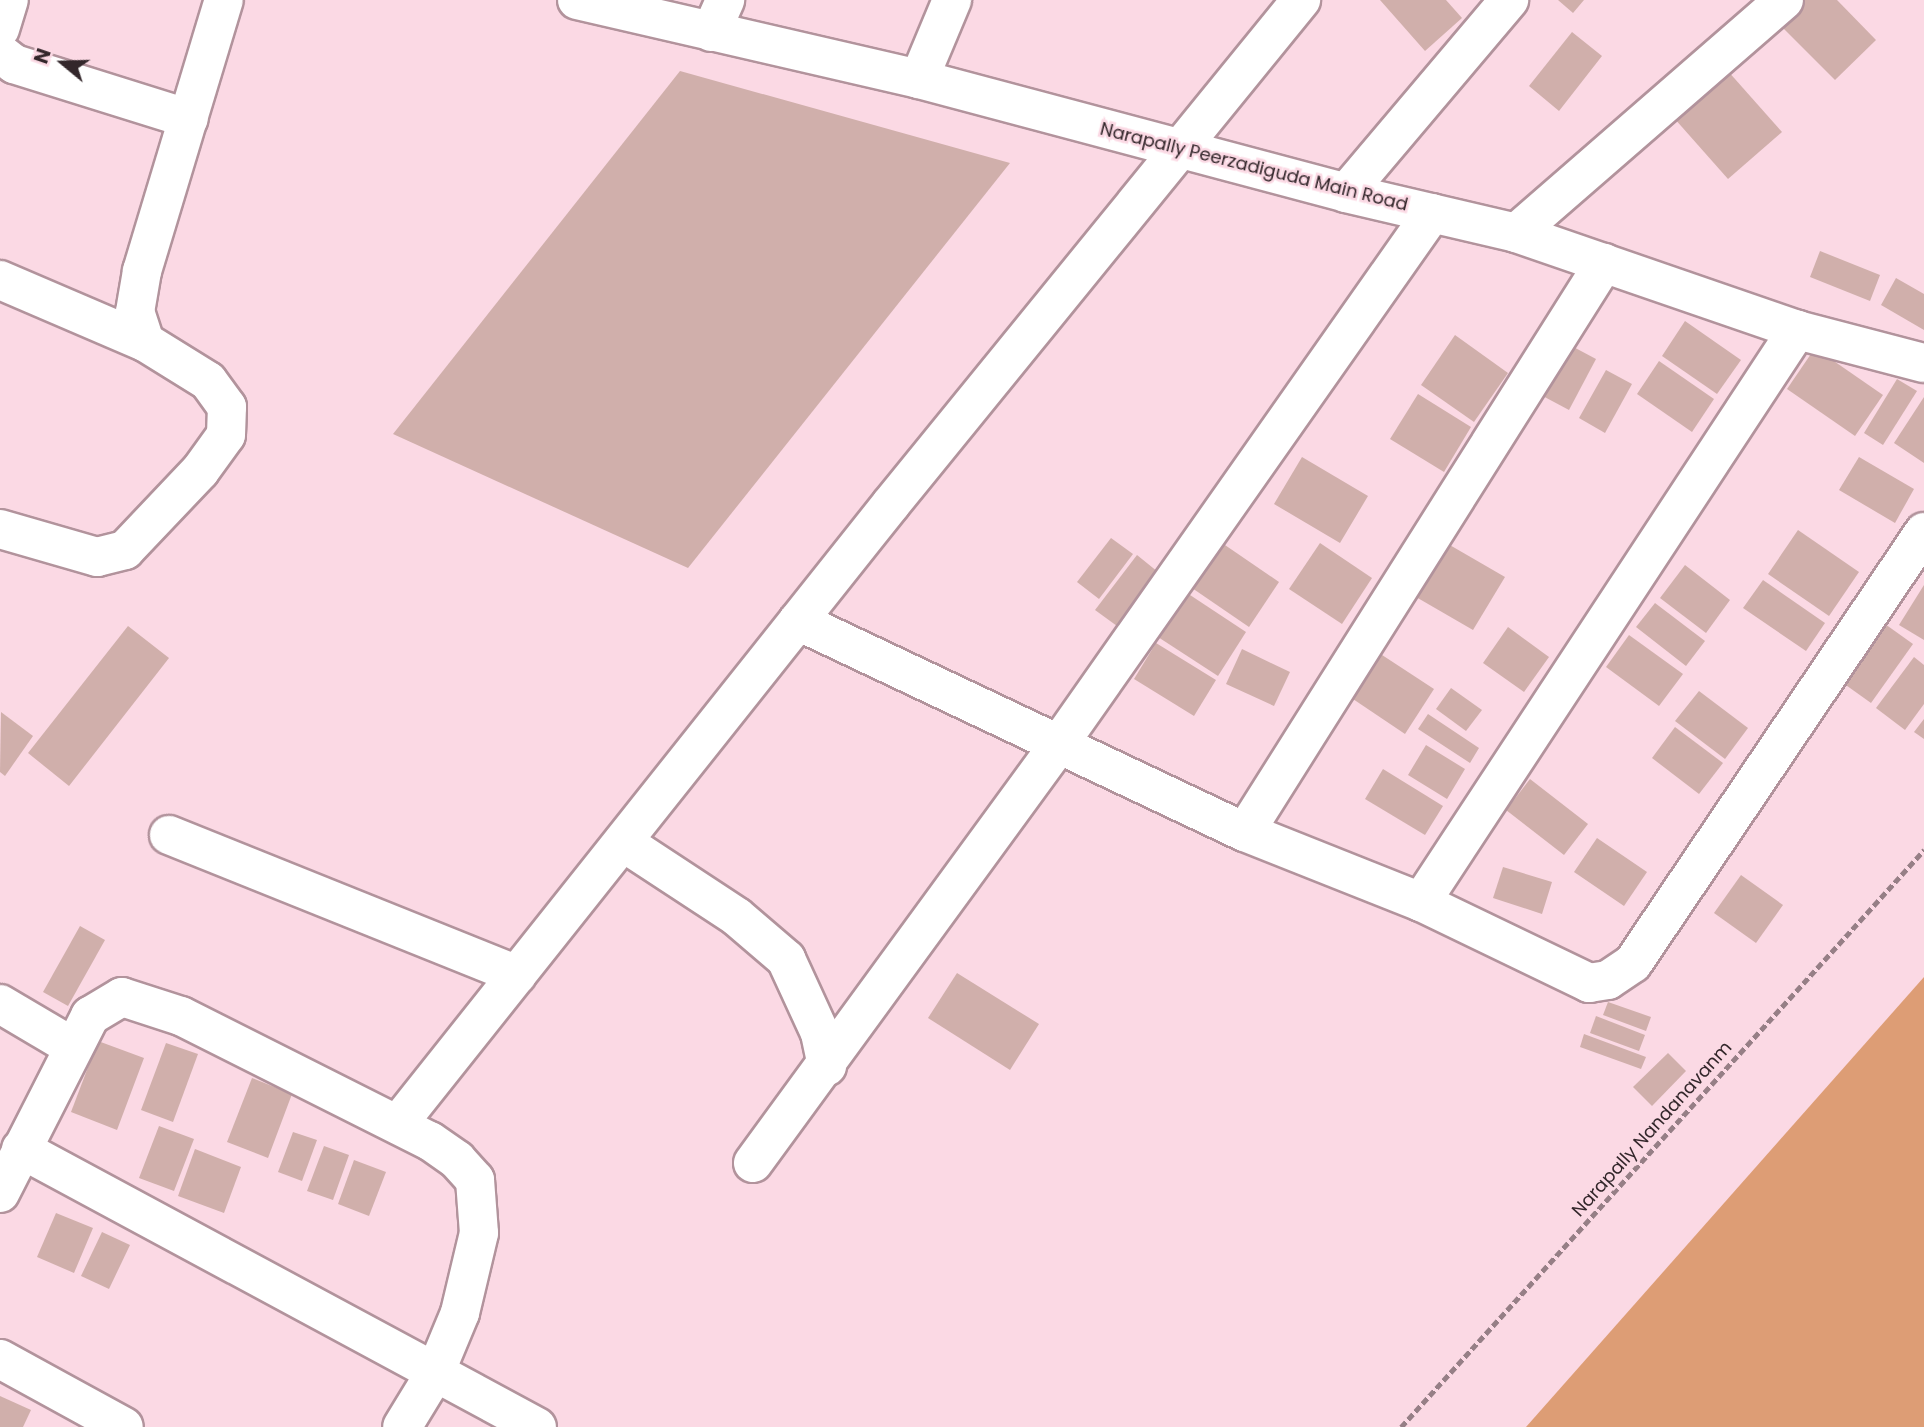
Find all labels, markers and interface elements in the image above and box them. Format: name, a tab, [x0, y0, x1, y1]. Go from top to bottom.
north arrow	[28, 28, 98, 98]
text: N	[28, 45, 58, 67]
street label: Narapally Peerzadiguda Main Road	[1098, 118, 1410, 216]
street label: Narapally Nandanavanm	[1568, 1037, 1736, 1221]

